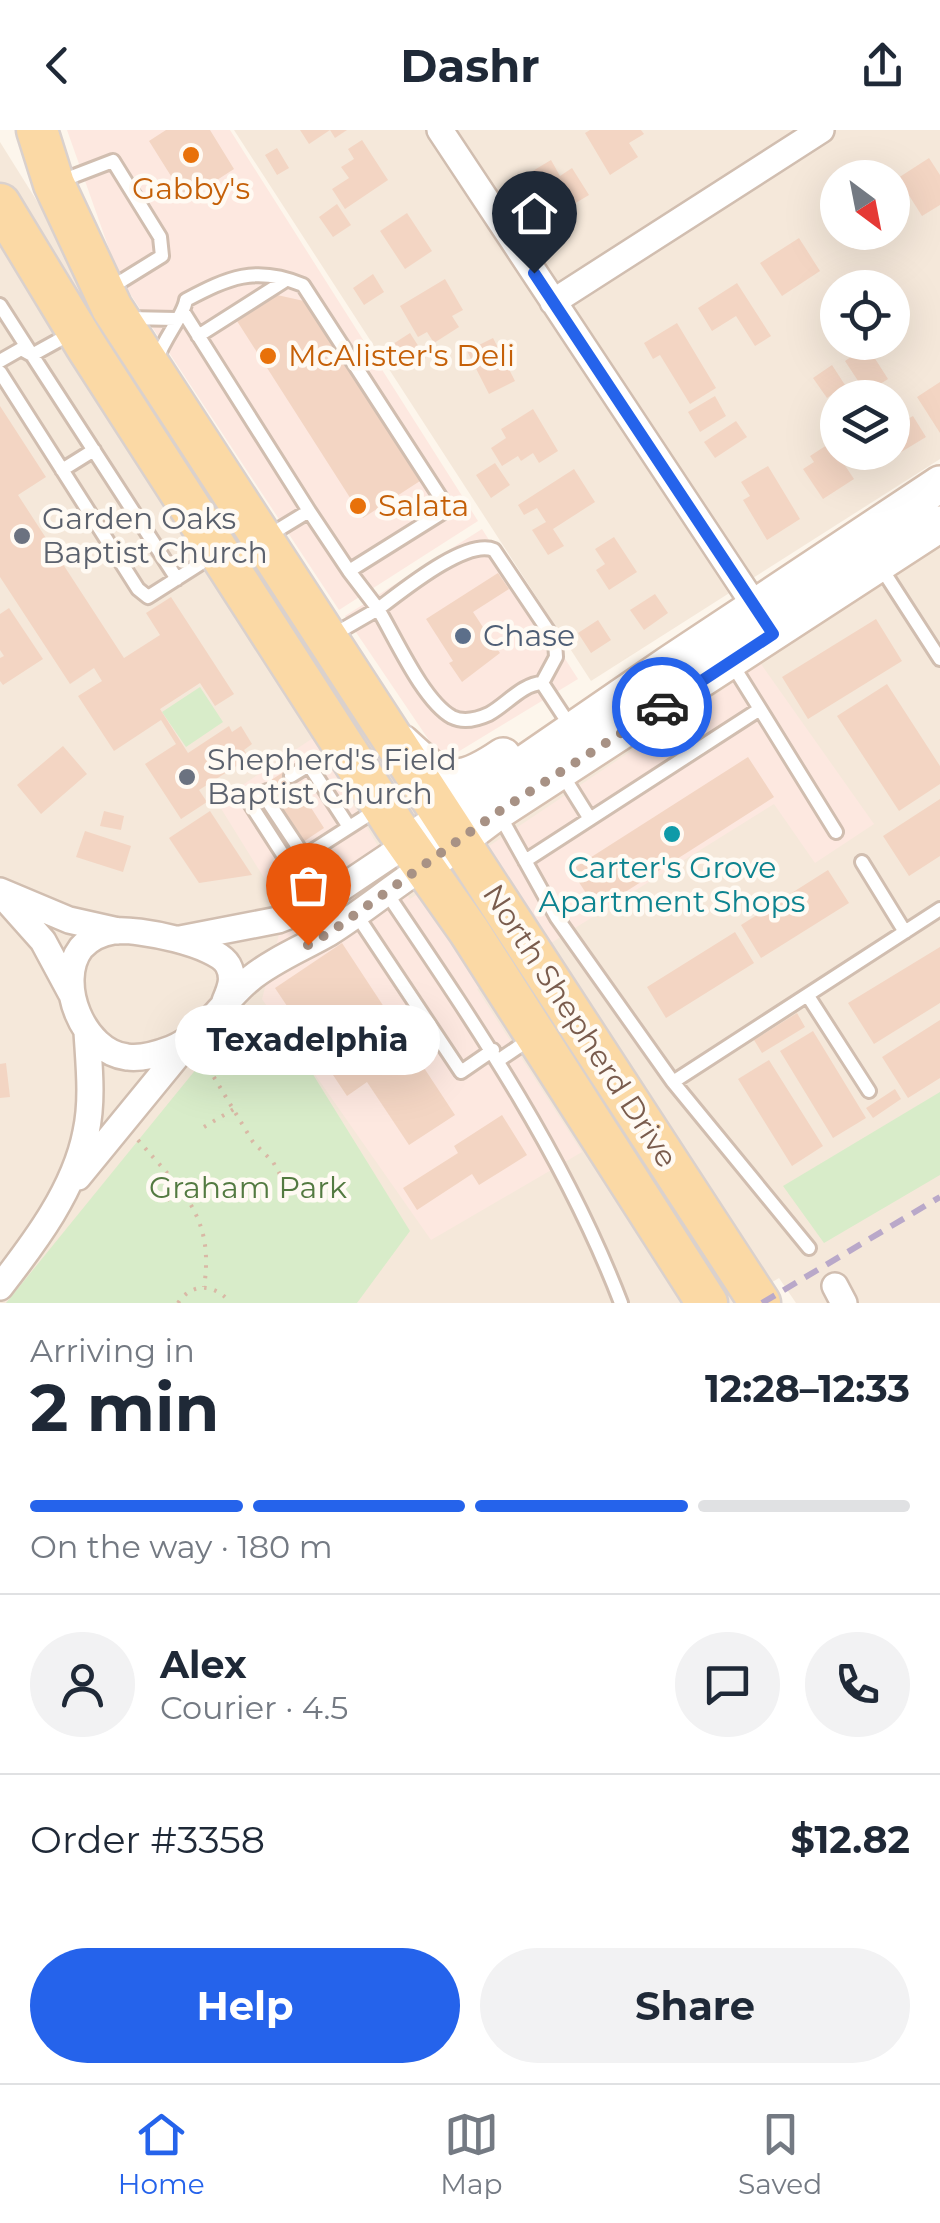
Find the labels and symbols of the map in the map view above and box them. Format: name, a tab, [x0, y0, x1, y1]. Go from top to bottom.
marker: Gabby's	[180, 144, 202, 166]
north arrow	[820, 160, 910, 250]
place label: Gabby's	[132, 170, 250, 207]
pin	[492, 171, 577, 274]
place label: McAlister's Deli	[288, 337, 515, 374]
marker: McAlister's Deli	[257, 345, 279, 367]
place label: Salata	[378, 487, 469, 524]
marker: Salata	[347, 495, 369, 517]
place label: Garden Oaks Baptist Church	[42, 500, 268, 571]
marker: Garden Oaks Baptist Church	[11, 525, 33, 547]
place label: Chase	[483, 617, 575, 654]
marker: Chase	[452, 625, 474, 647]
courier	[612, 657, 712, 757]
place label: Shepherd's Field Baptist Church	[207, 741, 457, 812]
marker: Shepherd's Field Baptist Church	[176, 766, 198, 788]
marker: Carter's Grove Apartment Shops	[661, 823, 683, 845]
pin	[266, 843, 351, 946]
place label: Carter's Grove Apartment Shops	[539, 849, 805, 920]
street label: North Shepherd Drive	[475, 877, 686, 1174]
callout: Texadelphia	[176, 1005, 440, 1075]
park label: Graham Park	[149, 1169, 347, 1206]

